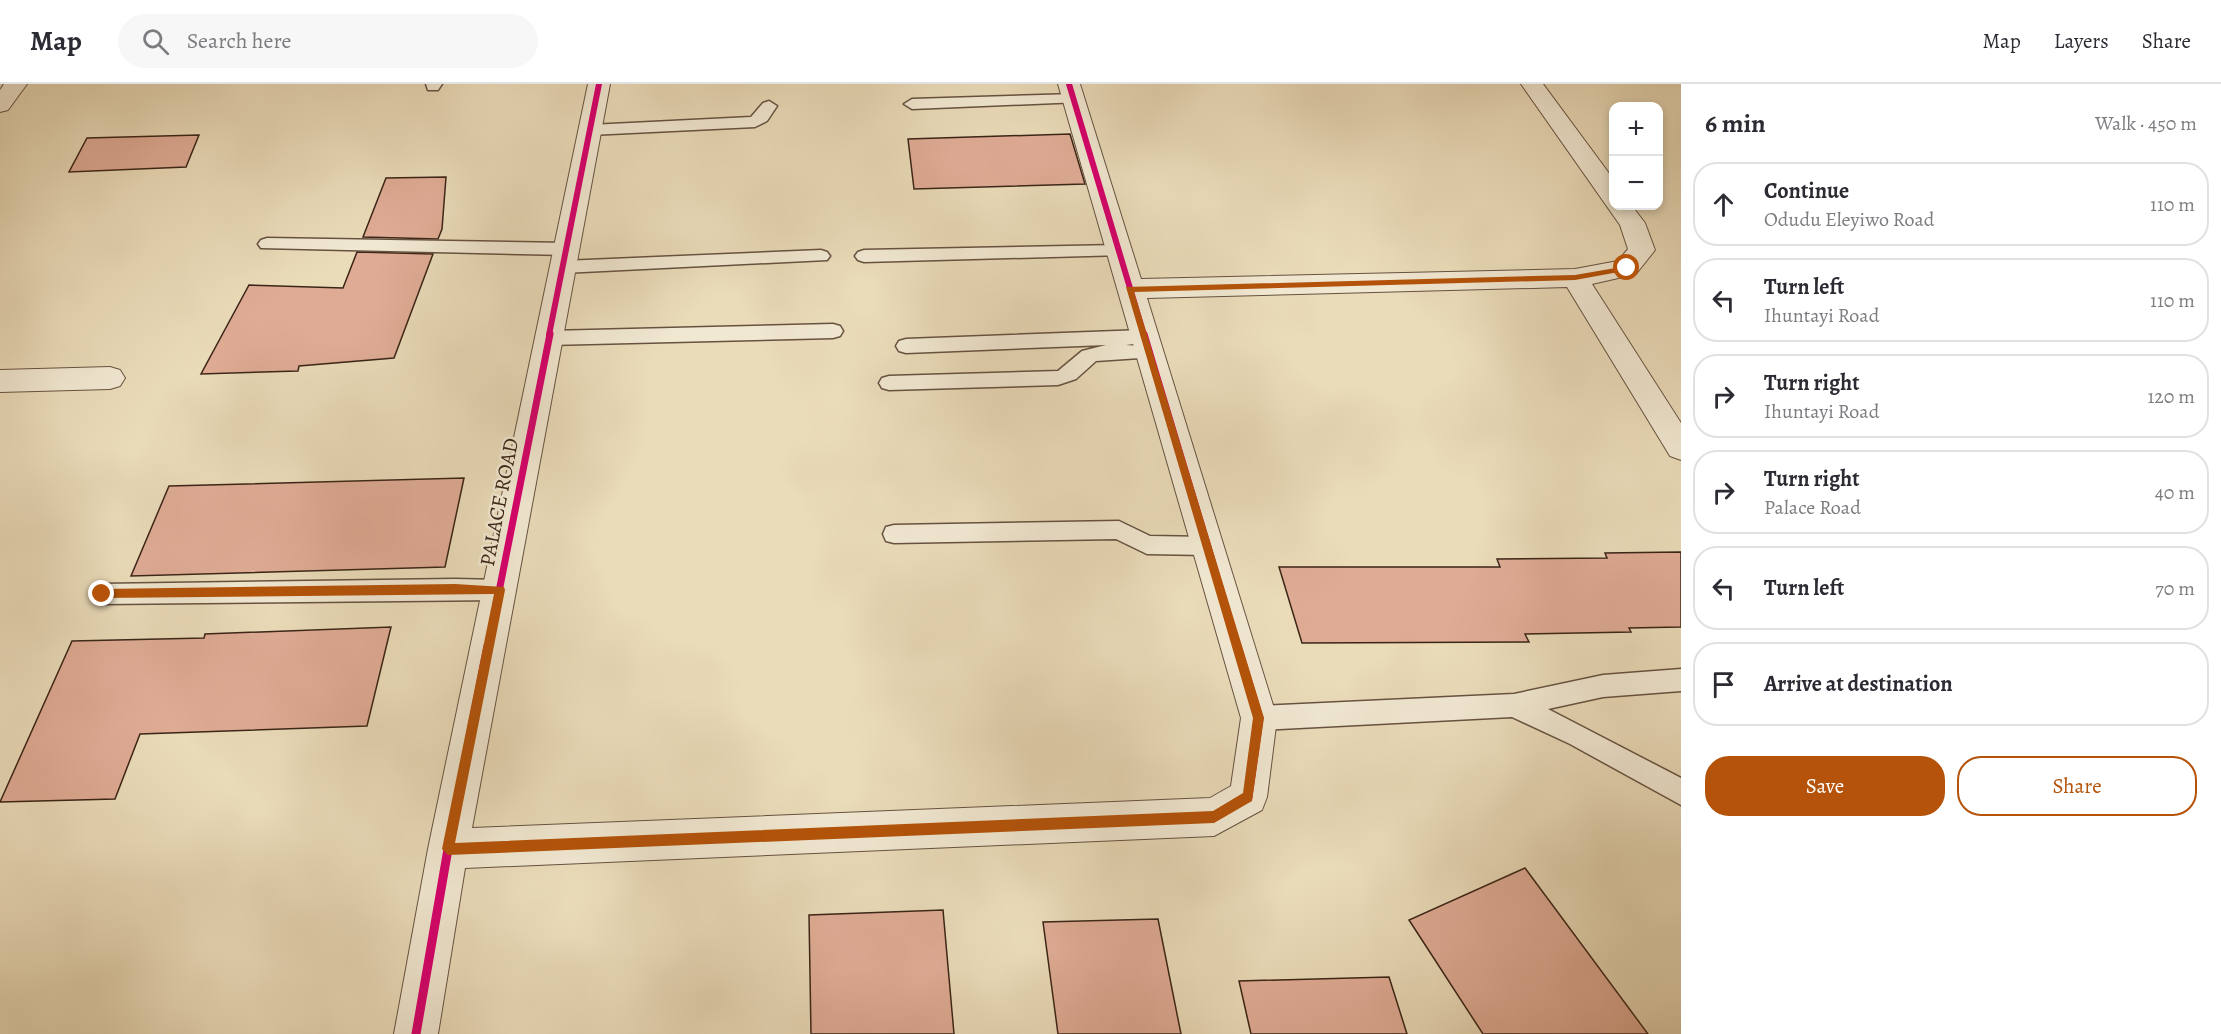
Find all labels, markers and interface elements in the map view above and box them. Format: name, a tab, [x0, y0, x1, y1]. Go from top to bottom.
search box	[118, 14, 538, 68]
text: Map	[30, 22, 82, 60]
icon: search	[139, 25, 172, 58]
text: Search here	[187, 26, 291, 56]
text: Map	[1982, 27, 2021, 55]
text: Layers	[2054, 27, 2109, 55]
text: Share	[2142, 27, 2191, 55]
map controls	[1609, 102, 1663, 210]
button: +	[1609, 102, 1663, 156]
text: 6 min	[1705, 106, 1766, 141]
text: Walk · 450 m	[2095, 110, 2197, 137]
button: −	[1609, 156, 1663, 210]
text: Continue	[1764, 176, 1849, 206]
icon: ahead	[1707, 188, 1740, 221]
text: 110 m	[2150, 191, 2195, 218]
text: Odudu Eleyiwo Road	[1764, 206, 1934, 233]
route start	[1613, 254, 1639, 280]
text: Turn left	[1764, 272, 1844, 302]
icon: left	[1707, 284, 1740, 317]
text: 110 m	[2150, 287, 2195, 314]
text: Ihuntayi Road	[1764, 302, 1879, 329]
text: Turn right	[1764, 368, 1860, 398]
icon: right	[1707, 380, 1740, 413]
text: 120 m	[2147, 383, 2195, 410]
text: Ihuntayi Road	[1764, 398, 1879, 425]
street label: PALACE ROAD	[473, 435, 525, 569]
text: Turn right	[1764, 464, 1860, 494]
icon: right	[1707, 476, 1740, 509]
text: 40 m	[2155, 479, 2195, 506]
text: Palace Road	[1764, 494, 1861, 521]
icon: left	[1707, 572, 1740, 605]
text: Turn left	[1764, 573, 1844, 603]
text: 70 m	[2155, 575, 2195, 602]
route end	[88, 580, 114, 606]
icon: arrive	[1707, 668, 1740, 701]
text: Arrive at destination	[1764, 669, 1953, 699]
button: Save	[1705, 756, 1945, 816]
button: Share	[1957, 756, 2197, 816]

